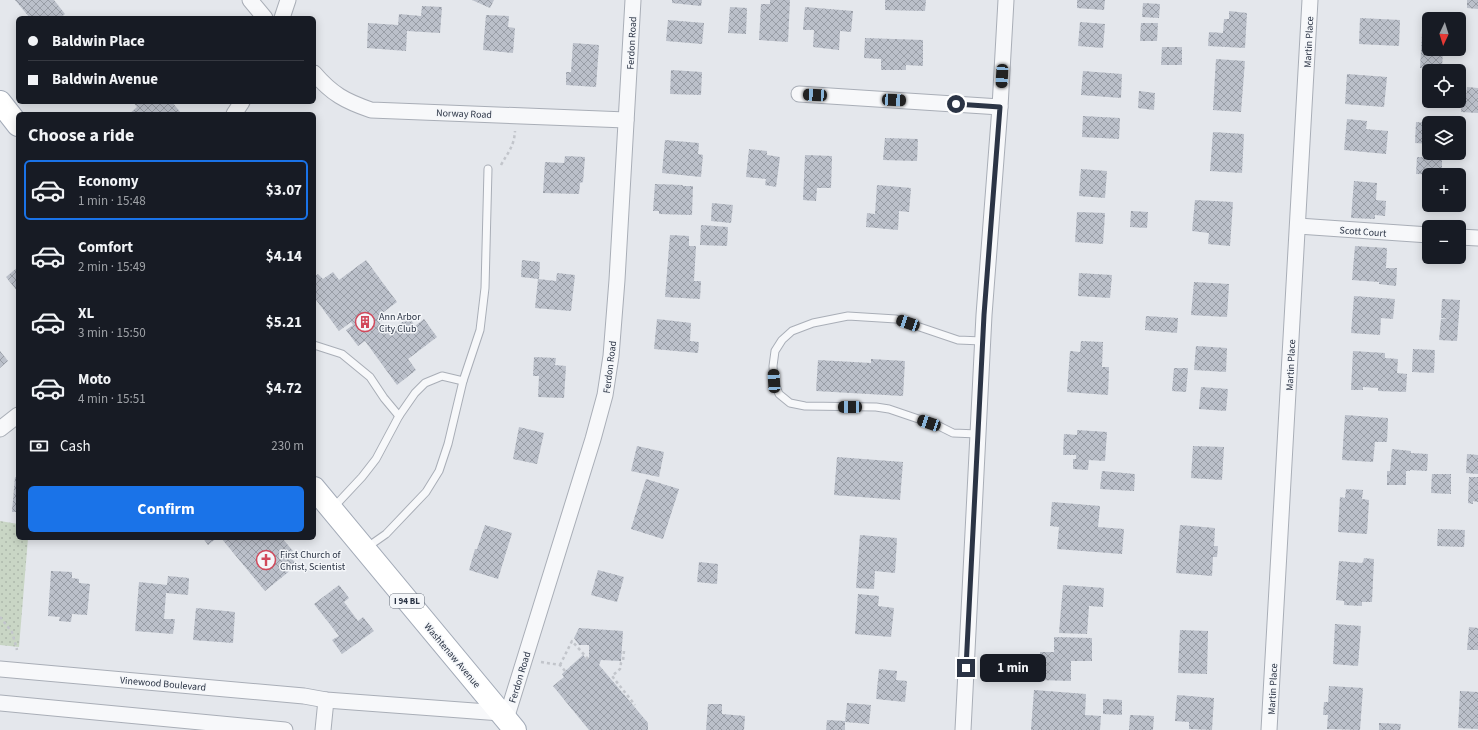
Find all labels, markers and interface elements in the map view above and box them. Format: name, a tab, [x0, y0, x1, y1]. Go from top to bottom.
north arrow	[1422, 12, 1466, 56]
map controls	[1422, 12, 1466, 264]
street label: Ferdon Road	[624, 16, 640, 70]
street label: Martin Place	[1301, 16, 1317, 68]
text: Baldwin Place	[52, 31, 145, 52]
car	[995, 64, 1009, 88]
button: locate	[1422, 64, 1466, 108]
text: Baldwin Avenue	[52, 69, 158, 90]
car	[803, 88, 827, 102]
car	[882, 93, 906, 107]
route start	[947, 95, 965, 113]
street label: Norway Road	[436, 106, 492, 122]
button: layers	[1422, 116, 1466, 160]
text: Choose a ride	[28, 123, 134, 148]
button: +	[1422, 168, 1466, 212]
text: Economy	[78, 171, 139, 192]
icon: car	[30, 172, 66, 208]
text: $3.07	[266, 180, 302, 201]
text: 1 min · 15:48	[78, 192, 146, 210]
button: −	[1422, 220, 1466, 264]
street label: Scott Court	[1339, 223, 1387, 241]
text: Comfort	[78, 237, 133, 258]
icon: car	[30, 238, 66, 274]
text: $4.14	[266, 246, 302, 267]
text: 2 min · 15:49	[78, 258, 146, 276]
text: XL	[78, 303, 94, 324]
icon: car	[30, 304, 66, 340]
place label: Ann Arbor City Club	[379, 310, 421, 336]
building icon: Ann Arbor City Club	[354, 311, 376, 333]
text: $5.21	[266, 312, 302, 333]
car	[895, 313, 921, 333]
text: 3 min · 15:50	[78, 324, 146, 342]
street label: Martin Place	[1283, 339, 1299, 391]
street label: Ferdon Road	[600, 340, 620, 394]
text: Moto	[78, 369, 111, 390]
car	[767, 369, 781, 393]
icon: car	[30, 370, 66, 406]
text: $4.72	[266, 378, 302, 399]
text: 4 min · 15:51	[78, 390, 146, 408]
car	[838, 401, 862, 413]
car	[916, 413, 942, 433]
icon: cash	[28, 435, 50, 457]
text: Cash	[60, 436, 91, 457]
text: 230 m	[271, 437, 304, 455]
button: Confirm	[28, 486, 304, 532]
place label: First Church of Christ, Scientist	[280, 548, 346, 574]
church icon: First Church of Christ, Scientist	[255, 549, 277, 571]
road number: I 94 BL	[390, 594, 424, 608]
street label: Washtenaw Avenue	[421, 620, 484, 691]
street label: Ferdon Road	[506, 650, 534, 705]
callout: 1 min	[980, 654, 1046, 682]
route end	[957, 659, 975, 677]
text: 1 min	[997, 659, 1029, 677]
street label: Martin Place	[1265, 663, 1281, 715]
street label: Vinewood Boulevard	[119, 673, 207, 695]

